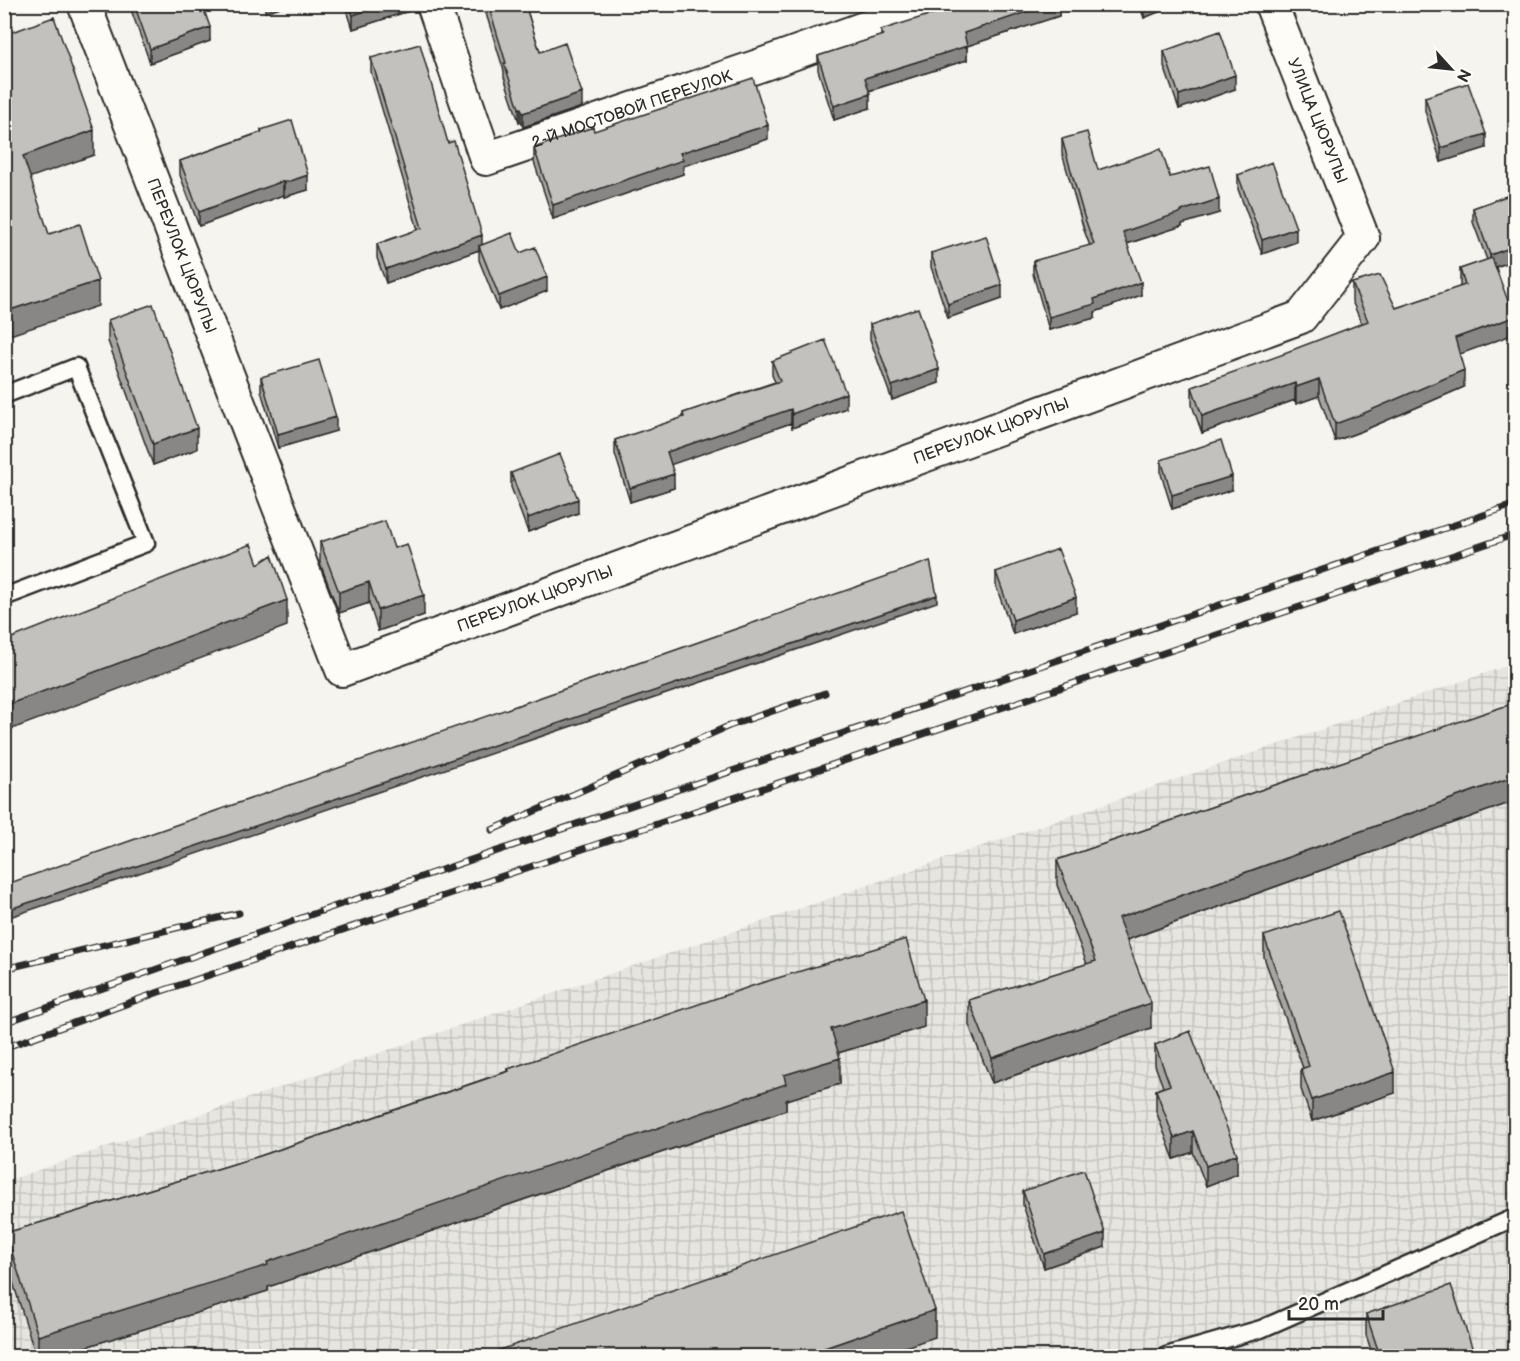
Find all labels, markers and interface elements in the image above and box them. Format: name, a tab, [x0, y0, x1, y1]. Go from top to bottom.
north arrow	[1421, 39, 1481, 99]
street label: УЛИЦА ЦЮРУПЫ	[1283, 55, 1351, 187]
text: N	[1452, 65, 1474, 85]
street label: 2-Й МОСТОВОЙ ПЕРЕУЛОК	[529, 66, 735, 152]
street label: ПЕРЕУЛОК ЦЮРУПЫ	[143, 176, 220, 336]
street label: ПЕРЕУЛОК ЦЮРУПЫ	[911, 394, 1072, 468]
street label: ПЕРЕУЛОК ЦЮРУПЫ	[455, 562, 616, 636]
scale bar	[1289, 1283, 1384, 1321]
text: 20 m	[1298, 1294, 1339, 1315]

